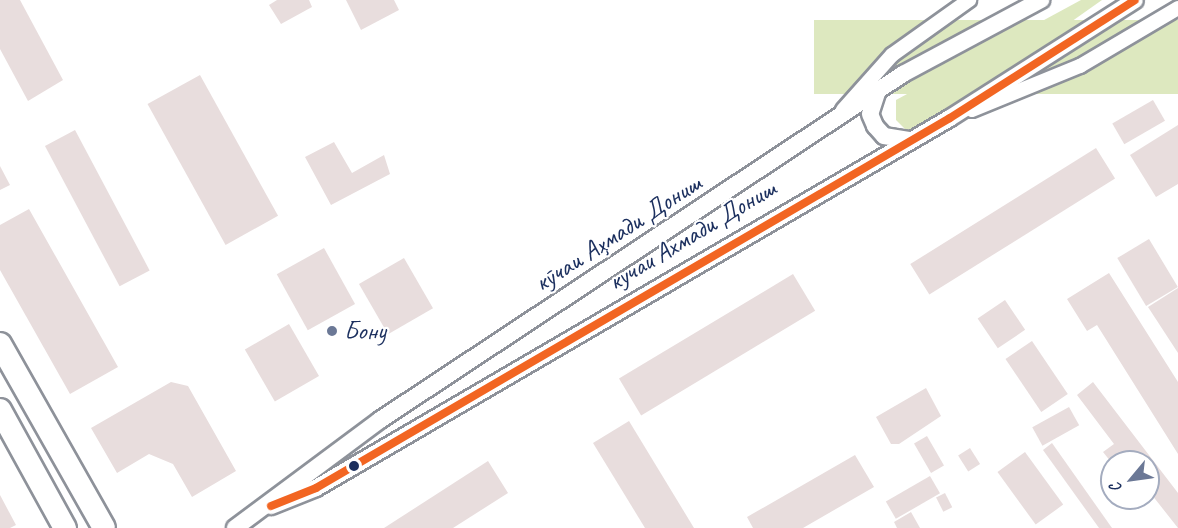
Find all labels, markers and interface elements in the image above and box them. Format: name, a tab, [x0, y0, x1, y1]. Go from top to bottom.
street label: кӯчаи Аҳмади Дониш	[528, 167, 708, 299]
street label: кучаи Ахмади Дониш	[601, 172, 783, 298]
place label: Бону	[344, 315, 386, 347]
marker: Бону	[325, 324, 339, 338]
north arrow	[1100, 450, 1160, 510]
unlabelled marker	[348, 460, 360, 472]
text: С	[1105, 479, 1127, 496]

